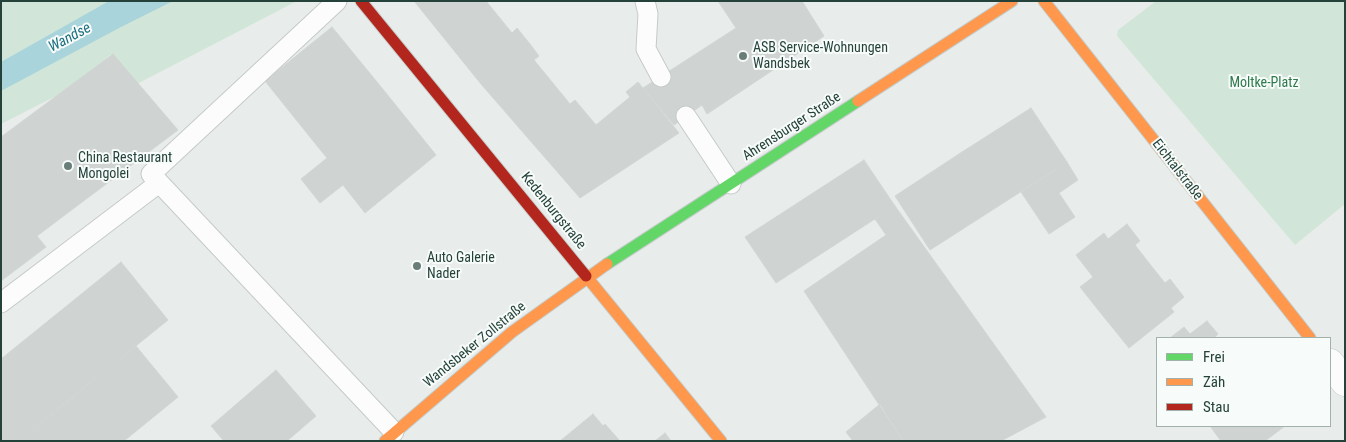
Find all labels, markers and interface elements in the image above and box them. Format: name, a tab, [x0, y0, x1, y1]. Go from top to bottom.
water label: Wandse	[46, 19, 94, 57]
place label: ASB Service-Wohnungen Wandsbek	[753, 40, 888, 72]
marker: ASB Service-Wohnungen Wandsbek	[737, 50, 749, 62]
park label: Moltke-Platz	[1229, 75, 1299, 91]
street label: Ahrensburger Straße	[740, 89, 844, 165]
street label: Eichtalstraße	[1148, 136, 1206, 204]
place label: China Restaurant Mongolei	[78, 150, 172, 182]
marker: China Restaurant Mongolei	[62, 160, 74, 172]
street label: Kedenburgstraße	[517, 169, 589, 253]
place label: Auto Galerie Nader	[427, 250, 495, 282]
marker: Auto Galerie Nader	[411, 260, 423, 272]
street label: Wandsbeker Zollstraße	[420, 299, 530, 391]
legend	[1156, 337, 1331, 427]
text: Frei	[1203, 348, 1225, 366]
text: Zäh	[1203, 373, 1225, 391]
text: Stau	[1203, 398, 1230, 416]

